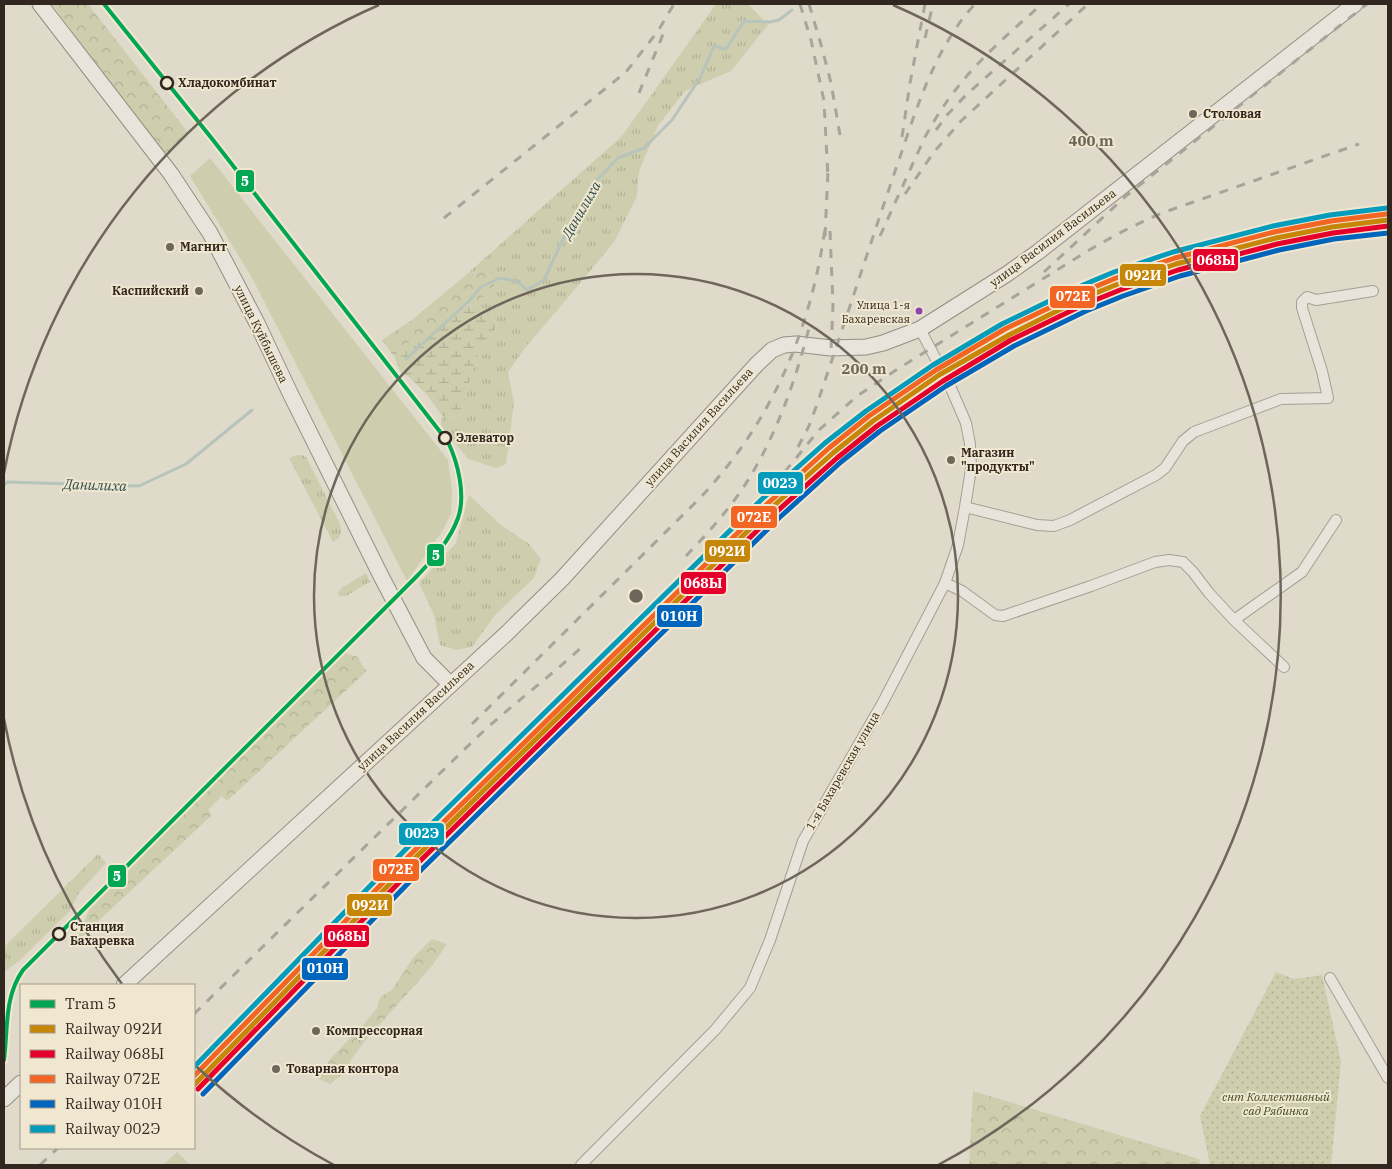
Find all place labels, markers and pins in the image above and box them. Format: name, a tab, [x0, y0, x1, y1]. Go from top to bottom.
place label: Хладокомбинат	[178, 75, 277, 90]
marker: Хладокомбинат	[160, 76, 174, 90]
place label: Столовая	[1203, 106, 1261, 121]
marker: Столовая	[1187, 108, 1199, 120]
place label: Магнит	[180, 239, 227, 254]
marker: Магнит	[164, 241, 176, 253]
place label: Каспийский	[112, 283, 189, 298]
marker: Каспийский	[193, 285, 205, 297]
place label: Улица 1-я Бахаревская	[842, 298, 910, 326]
marker: Улица 1-я Бахаревская	[914, 306, 924, 316]
place label: Элеватор	[456, 430, 515, 445]
marker: Элеватор	[438, 431, 452, 445]
place label: Магазин "продукты"	[961, 445, 1035, 474]
marker: Магазин "продукты"	[945, 454, 957, 466]
centre of rings	[627, 587, 645, 605]
place label: Станция Бахаревка	[70, 919, 135, 948]
marker: Станция Бахаревка	[52, 927, 66, 941]
place label: Компрессорная	[326, 1023, 423, 1038]
marker: Компрессорная	[310, 1025, 322, 1037]
place label: Товарная контора	[286, 1061, 399, 1076]
marker: Товарная контора	[270, 1063, 282, 1075]

